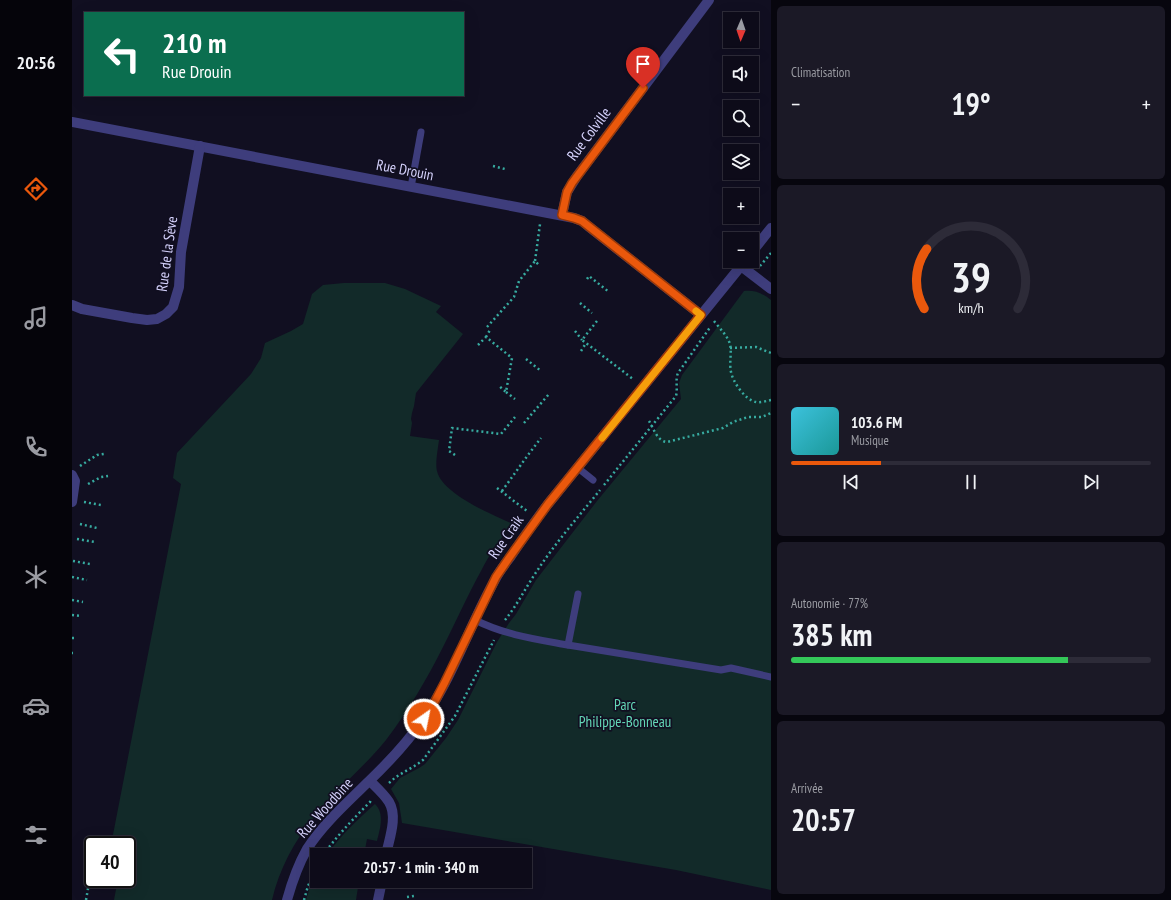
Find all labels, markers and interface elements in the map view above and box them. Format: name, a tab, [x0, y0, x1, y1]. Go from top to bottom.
north arrow	[723, 12, 759, 48]
map controls	[723, 12, 759, 268]
text: 210 m	[162, 24, 226, 61]
icon: left	[96, 28, 148, 80]
pin	[626, 47, 660, 88]
text: 20:56	[17, 51, 55, 74]
icon: arrive	[632, 53, 654, 75]
button: sound	[723, 56, 759, 92]
text: Rue Drouin	[162, 60, 231, 83]
text: Climatisation	[791, 64, 850, 81]
text: 19°	[951, 84, 991, 123]
text: −	[791, 90, 800, 118]
text: +	[1142, 90, 1151, 118]
button: search	[723, 100, 759, 136]
street label: Rue Colville	[562, 103, 615, 164]
button: layers	[723, 144, 759, 180]
street label: Rue Drouin	[375, 155, 435, 184]
icon: directions	[22, 175, 50, 203]
button: +	[723, 188, 759, 224]
street label: Rue de la Sève	[152, 215, 181, 293]
button: −	[723, 232, 759, 268]
text: 39	[951, 250, 991, 303]
text: km/h	[958, 298, 984, 317]
icon: music	[22, 304, 50, 332]
text: 103.6 FM	[851, 413, 902, 432]
text: Musique	[851, 432, 889, 449]
icon: phone	[22, 433, 50, 461]
icon: previous	[840, 471, 862, 493]
icon: pause	[960, 471, 982, 493]
icon: next	[1080, 471, 1102, 493]
street label: Rue Craik	[484, 511, 528, 562]
icon: climate	[22, 563, 50, 591]
text: Autonomie · 77%	[791, 595, 868, 612]
text: 385 km	[791, 615, 872, 654]
icon: car	[22, 692, 50, 720]
park label: Parc Philippe-Bonneau	[579, 695, 671, 731]
position arrow	[403, 698, 445, 740]
street label: Rue Woodbine	[293, 774, 357, 842]
text: Arrivée	[791, 780, 823, 797]
text: 20:57	[791, 800, 856, 839]
icon: filters	[22, 821, 50, 849]
speed limit sign: 40	[84, 836, 136, 888]
text: 20:57 · 1 min · 340 m	[363, 858, 479, 877]

